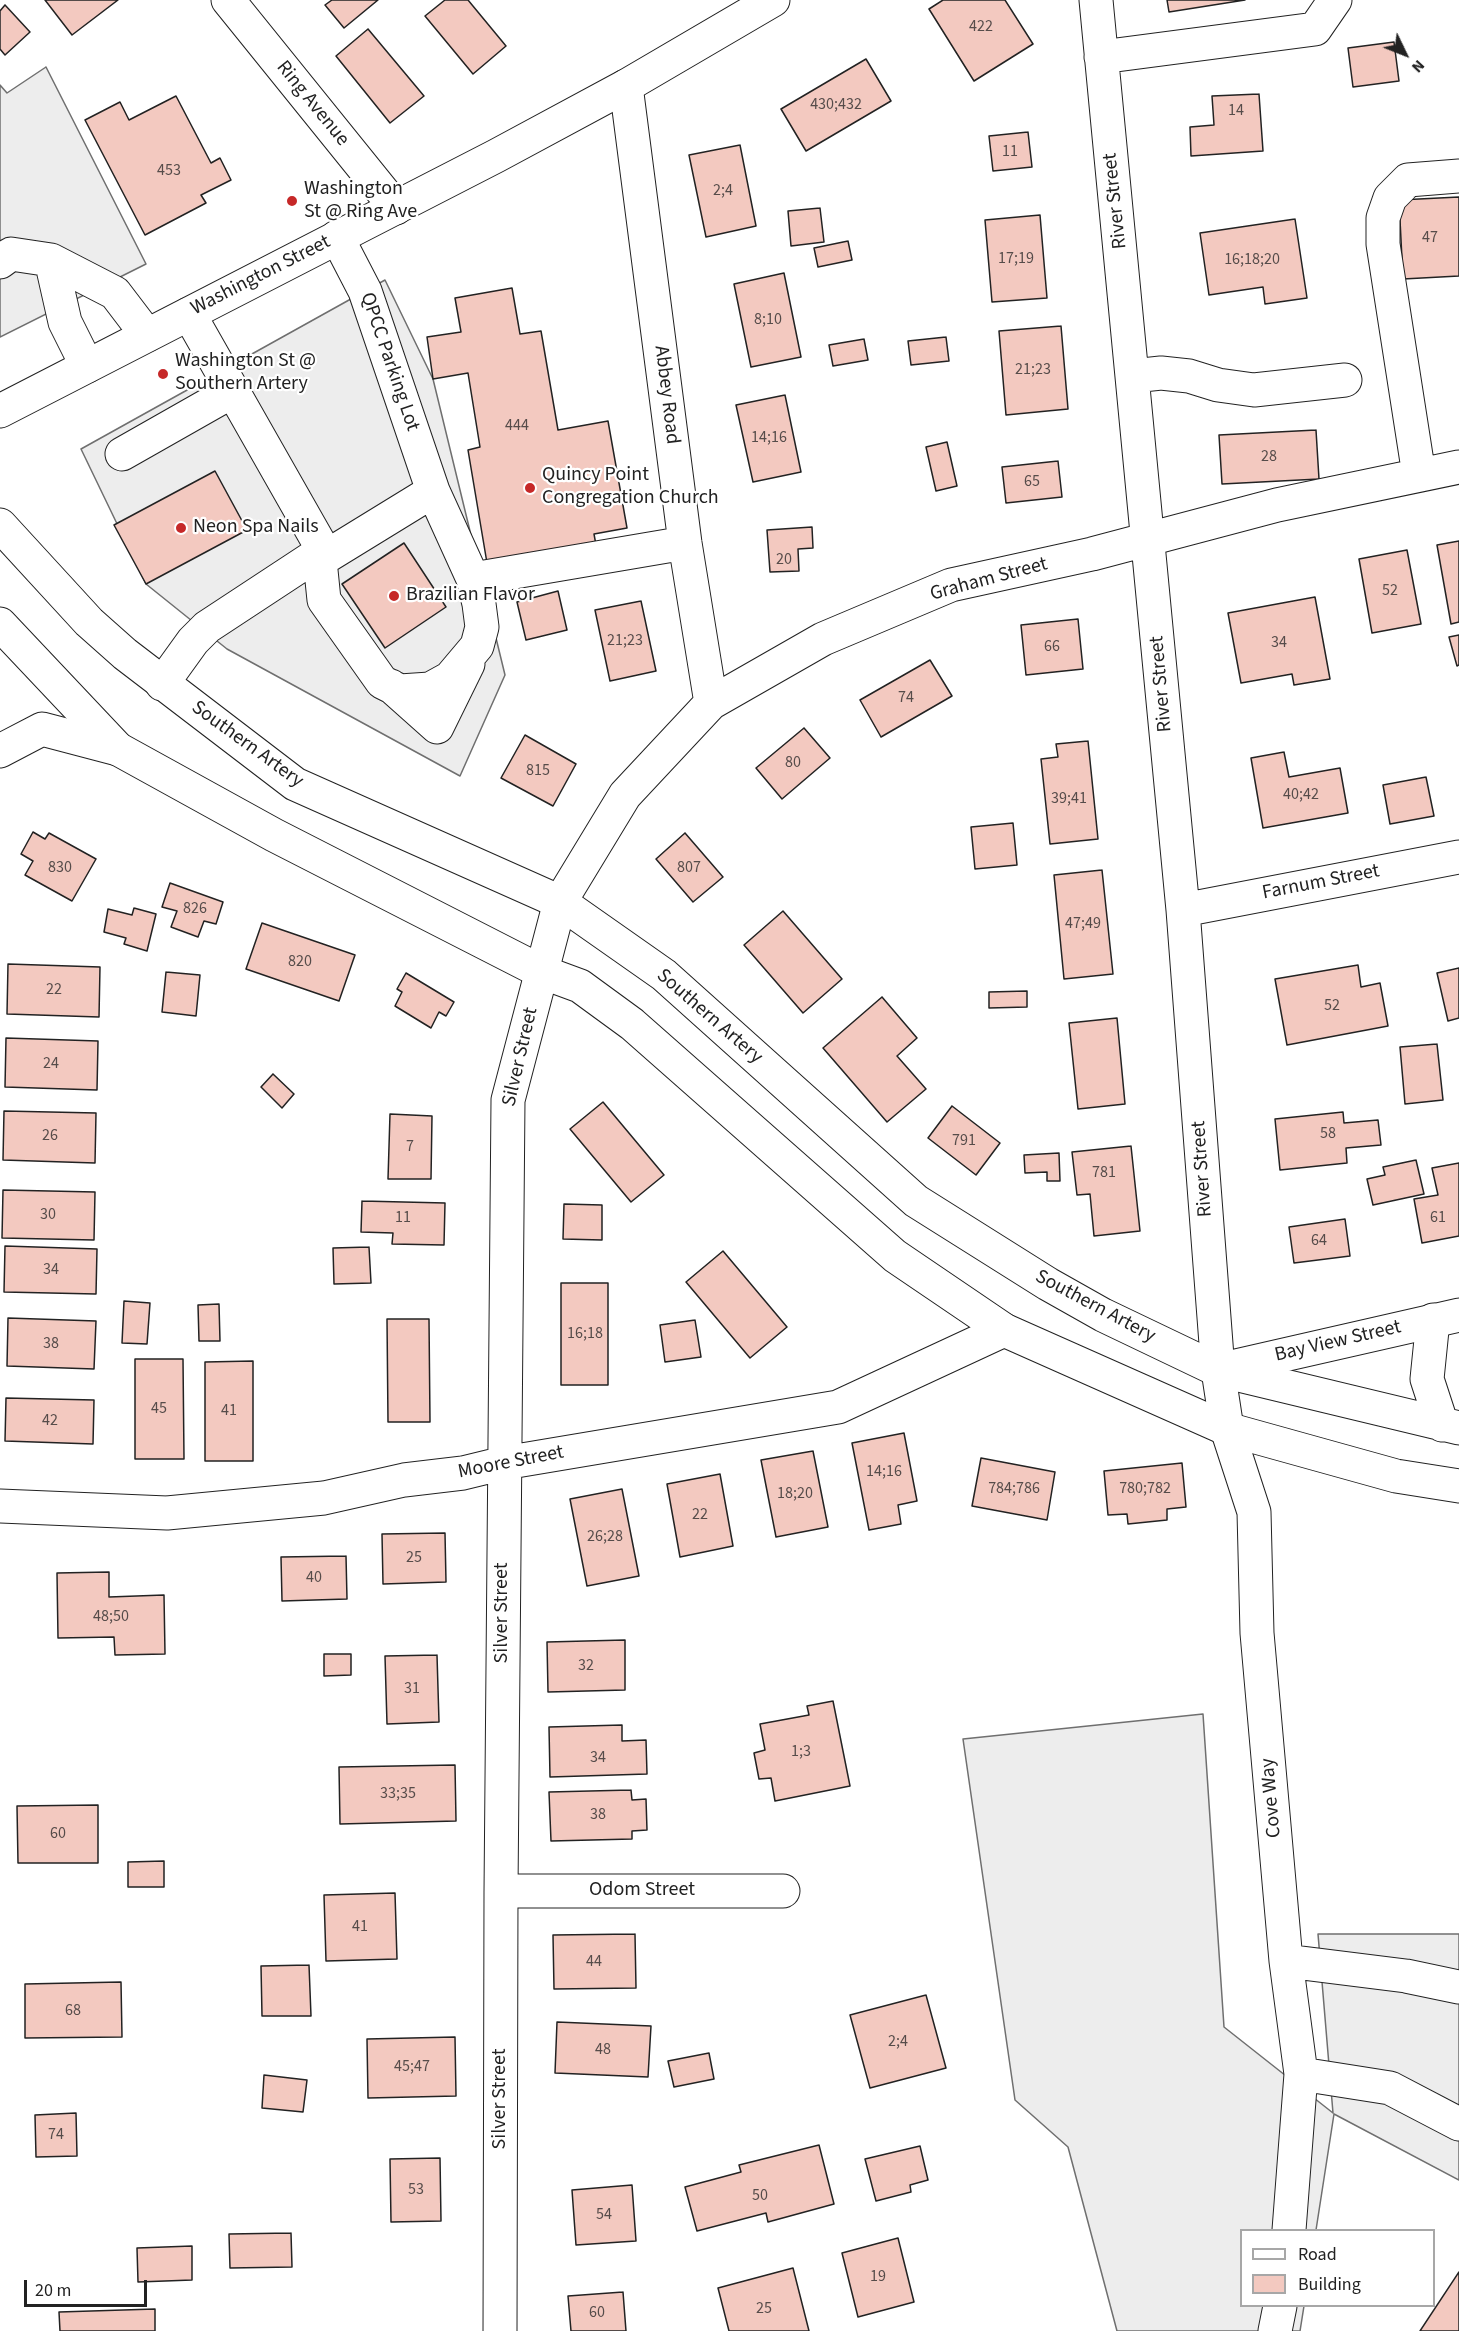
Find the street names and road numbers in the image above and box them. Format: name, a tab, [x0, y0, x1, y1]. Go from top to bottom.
street label: Ring Avenue	[270, 56, 354, 152]
street label: River Street	[1099, 152, 1133, 250]
street label: Washington Street	[187, 231, 335, 321]
street label: QPCC Parking Lot	[354, 290, 424, 434]
street label: Abbey Road	[648, 344, 684, 446]
street label: Graham Street	[928, 553, 1050, 607]
street label: River Street	[1146, 635, 1178, 733]
street label: Southern Artery	[186, 696, 308, 794]
street label: Farnum Street	[1260, 860, 1382, 906]
street label: Southern Artery	[651, 964, 767, 1070]
street label: Silver Street	[498, 1005, 544, 1109]
street label: River Street	[1188, 1120, 1218, 1218]
street label: Southern Artery	[1031, 1265, 1159, 1349]
street label: Bay View Street	[1272, 1316, 1404, 1368]
street label: Moore Street	[456, 1441, 566, 1485]
street label: Silver Street	[491, 1563, 515, 1663]
street label: Cove Way	[1257, 1757, 1287, 1839]
street label: Odom Street	[589, 1879, 695, 1903]
street label: Silver Street	[489, 2049, 513, 2149]

